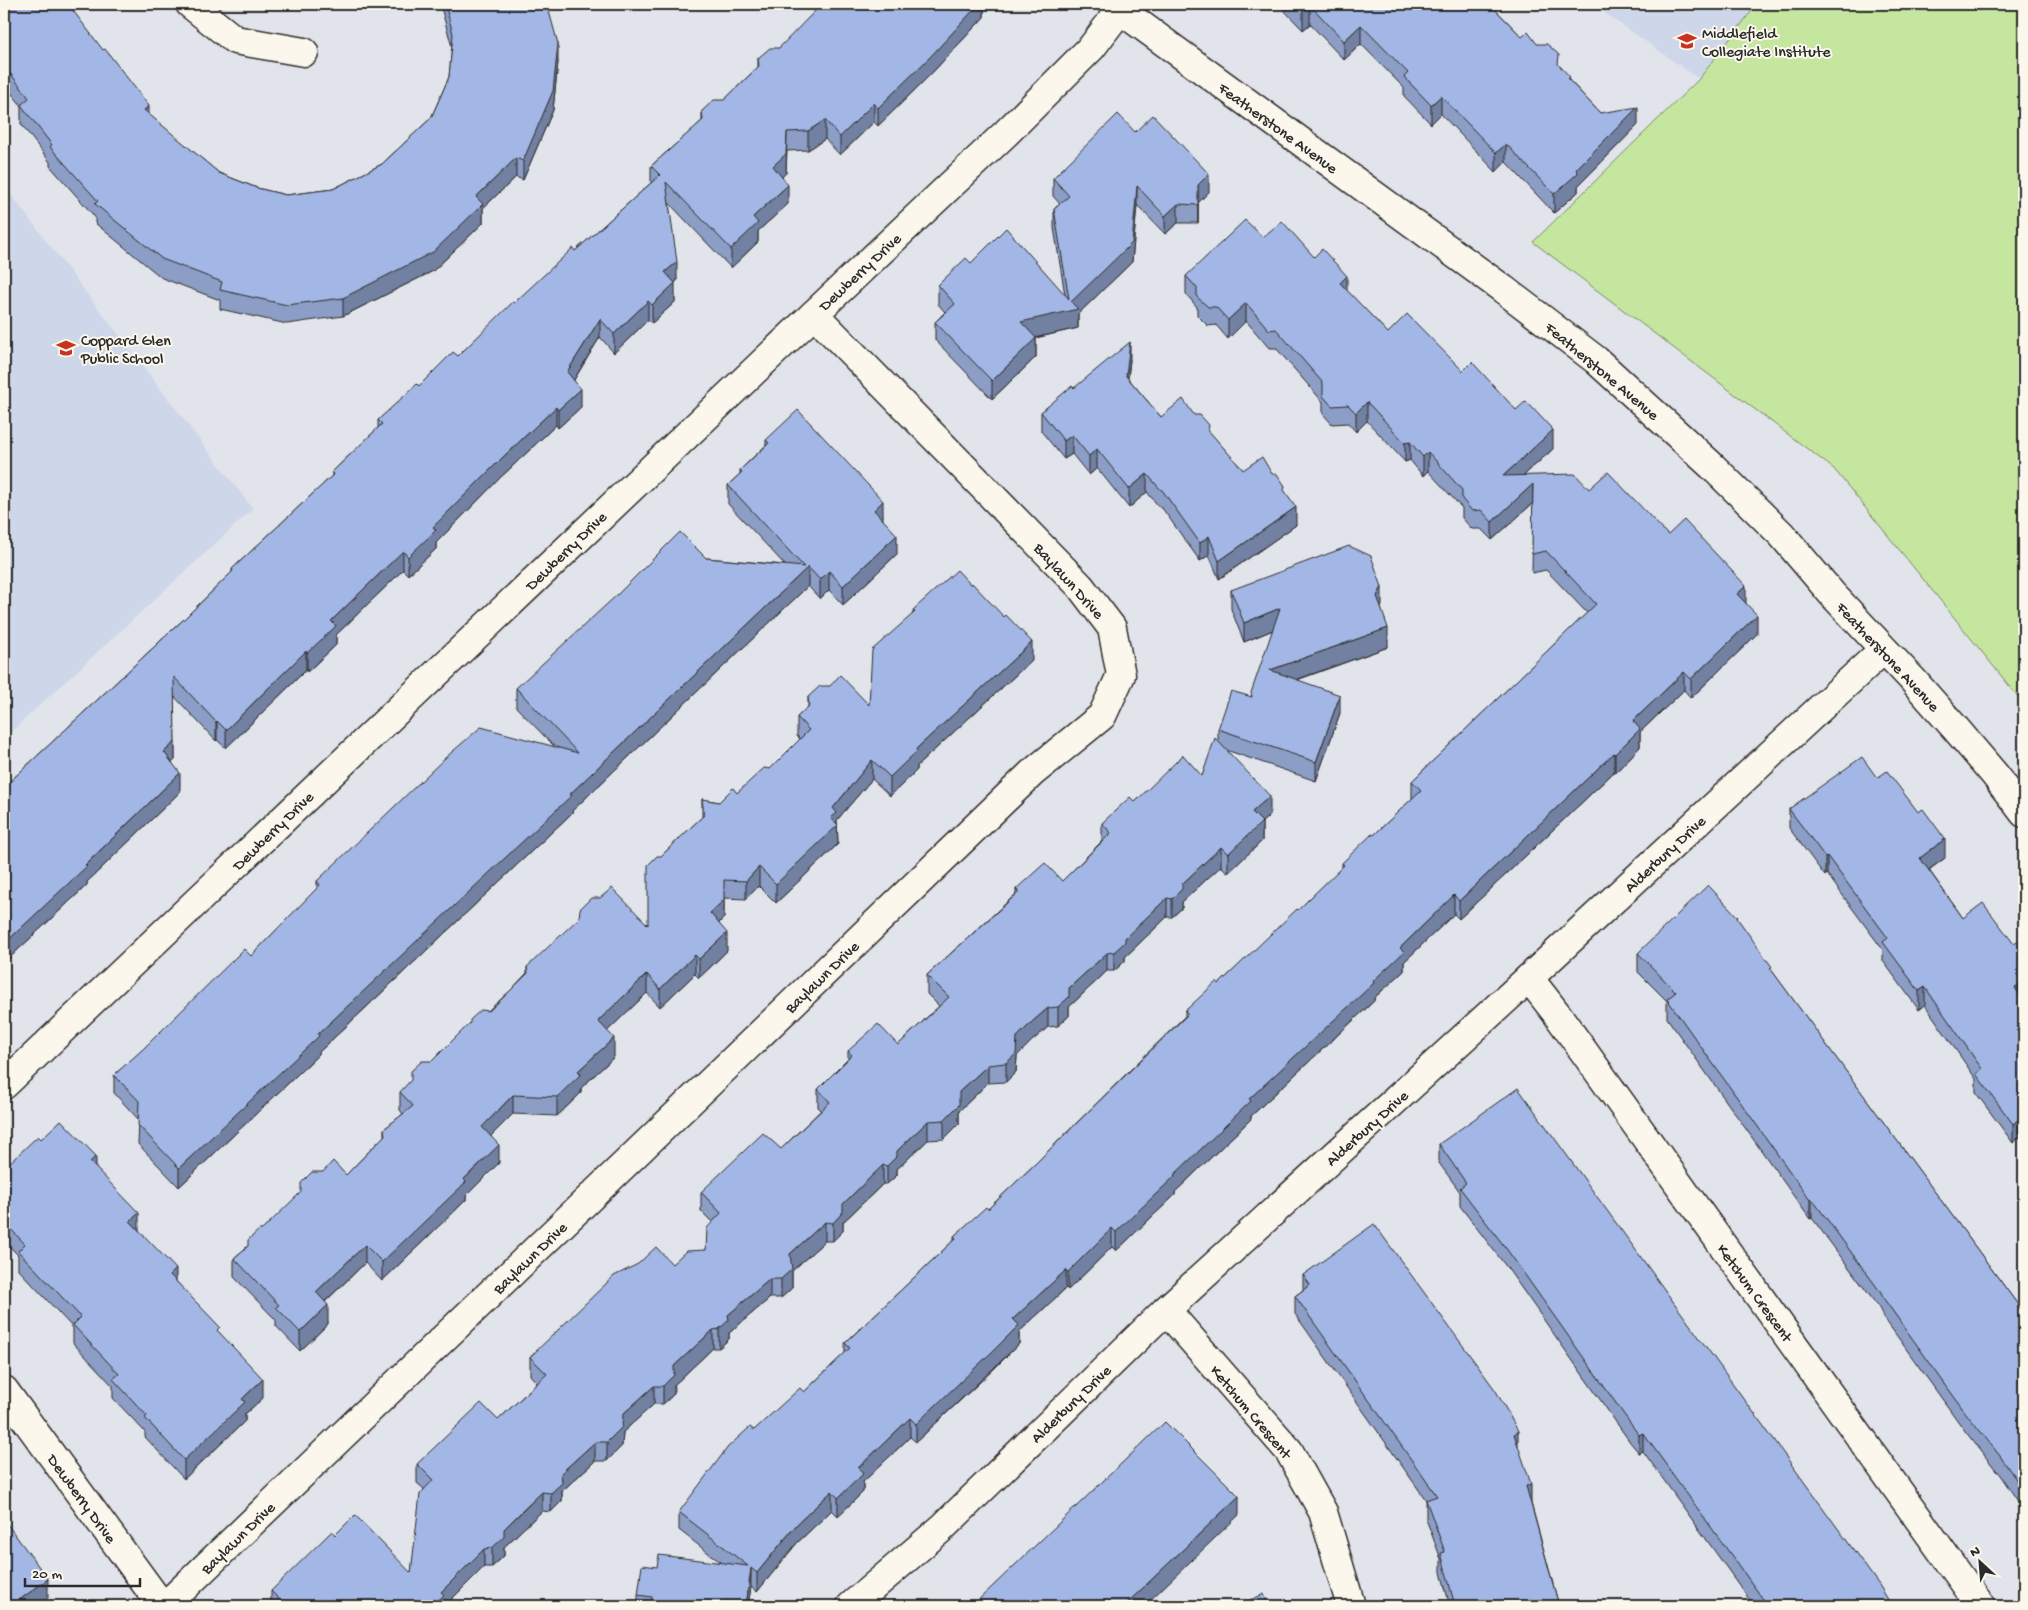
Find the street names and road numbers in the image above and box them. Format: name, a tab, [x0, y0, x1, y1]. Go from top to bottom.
street label: Featherstone Avenue	[1213, 80, 1341, 180]
street label: Dewberry Drive	[816, 230, 907, 317]
street label: Featherstone Avenue	[1539, 319, 1662, 426]
street label: Dewberry Drive	[522, 508, 613, 597]
street label: Baylawn Drive	[1028, 540, 1107, 625]
street label: Featherstone Avenue	[1830, 599, 1943, 718]
street label: Dewberry Drive	[229, 788, 320, 877]
street label: Alderbury Drive	[1622, 813, 1712, 898]
street label: Baylawn Drive	[782, 938, 865, 1019]
street label: Alderbury Drive	[1323, 1087, 1414, 1172]
street label: Baylawn Drive	[490, 1219, 573, 1300]
street label: Ketchum Crescent	[1711, 1241, 1796, 1348]
street label: Alderbury Drive	[1028, 1362, 1117, 1449]
street label: Ketchum Crescent	[1205, 1362, 1295, 1465]
street label: Dewberry Drive	[41, 1451, 119, 1549]
street label: Baylawn Drive	[198, 1499, 281, 1580]

